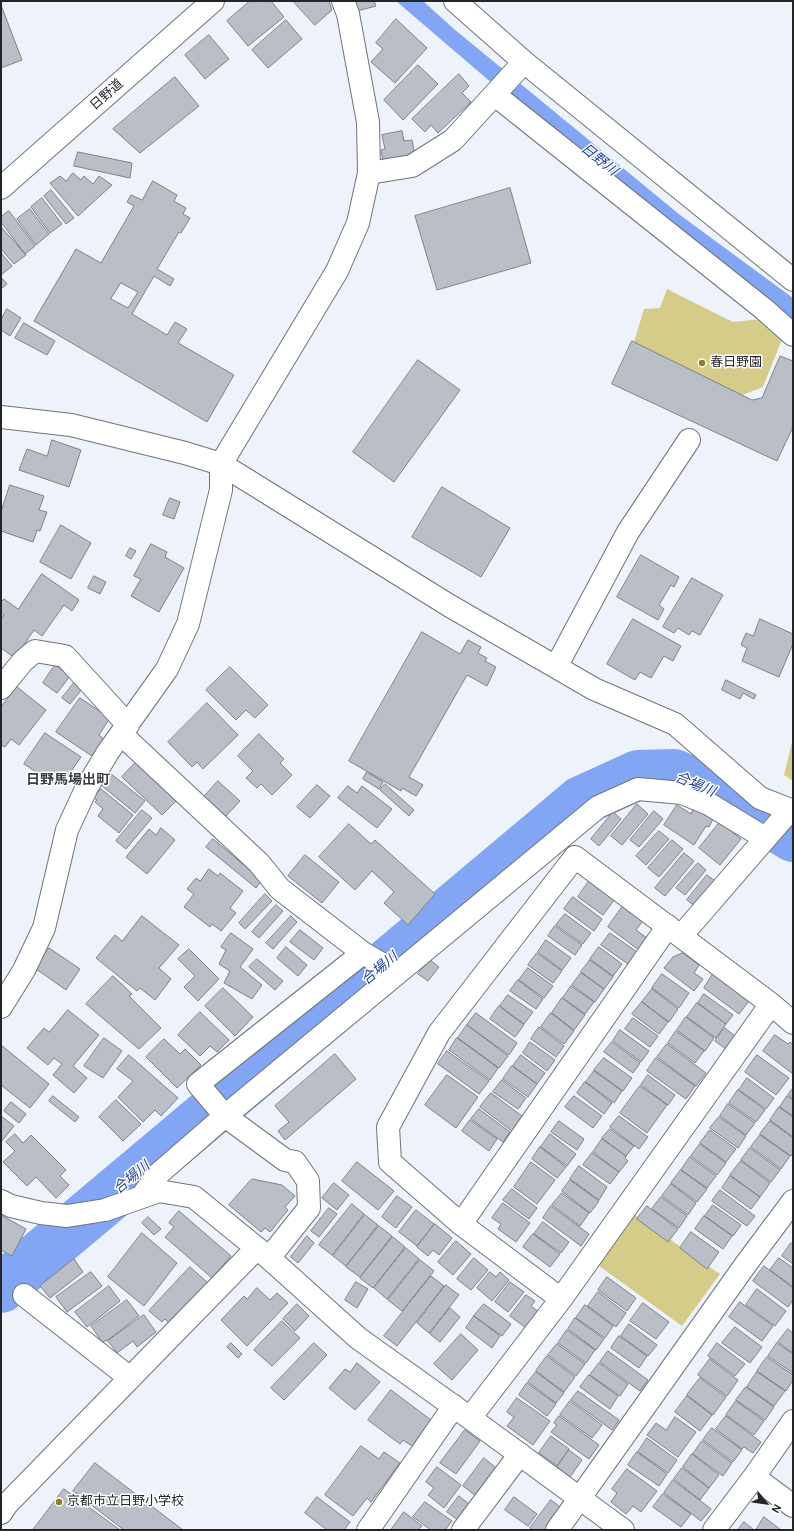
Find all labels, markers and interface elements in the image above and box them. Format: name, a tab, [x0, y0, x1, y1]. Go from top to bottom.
street label: 日野道	[87, 76, 127, 114]
water label: 日野川	[577, 140, 621, 180]
place label: 春日野園	[710, 355, 762, 371]
marker: 春日野園	[697, 358, 707, 368]
water label: 合場川	[672, 769, 718, 801]
district label: 日野馬場出町	[26, 772, 110, 788]
water label: 合場川	[359, 949, 401, 989]
water label: 合場川	[111, 1158, 153, 1198]
north arrow	[746, 1483, 786, 1523]
place label: 京都市立日野小学校	[67, 1494, 184, 1510]
marker: 京都市立日野小学校	[54, 1497, 64, 1507]
text: N	[768, 1502, 785, 1516]

